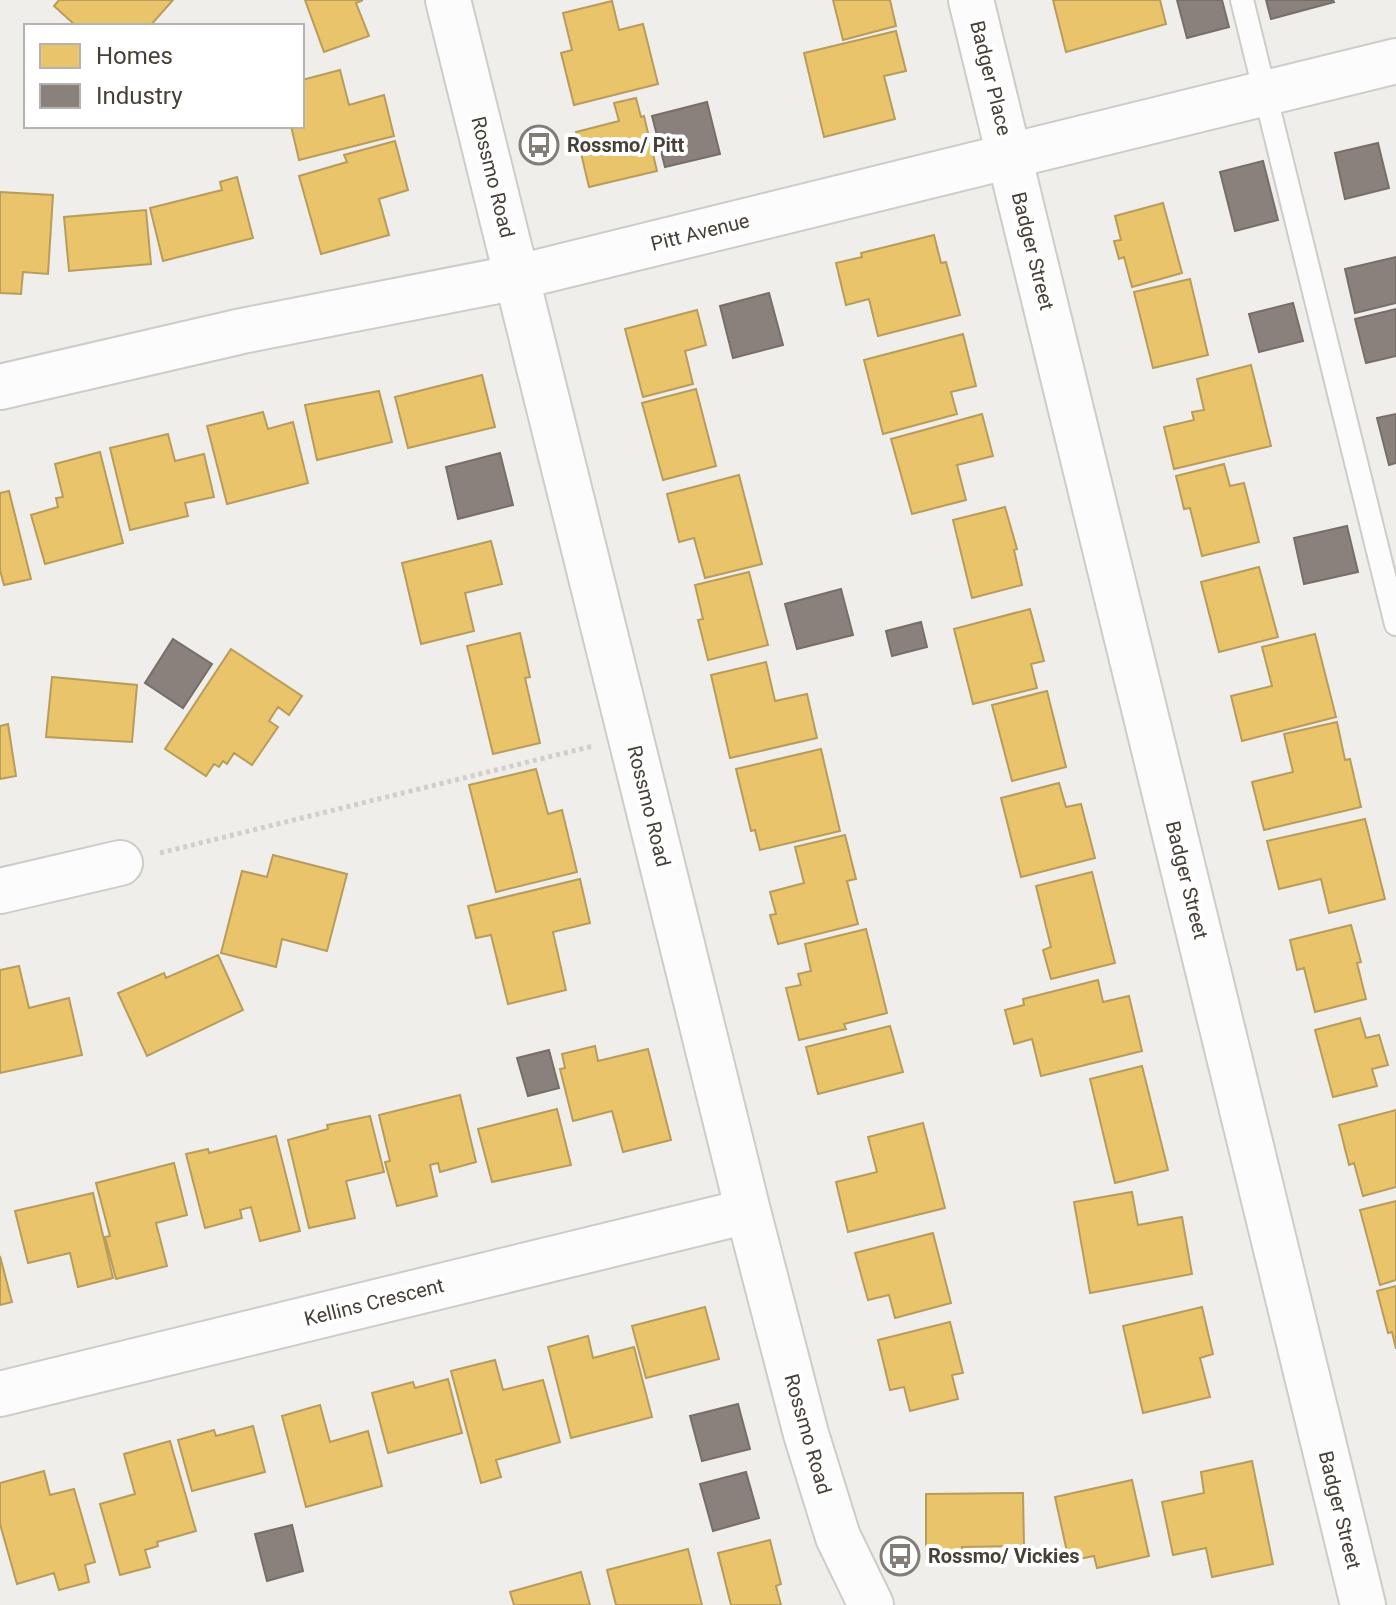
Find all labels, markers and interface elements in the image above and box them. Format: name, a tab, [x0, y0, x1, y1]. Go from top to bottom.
street label: Badger Place	[965, 18, 1017, 138]
legend	[24, 24, 304, 128]
text: Homes	[96, 42, 173, 70]
text: Industry	[96, 82, 183, 110]
street label: Rossmo Road	[466, 114, 520, 240]
bus stop icon: Rossmo/ Pitt	[518, 124, 560, 166]
place label: Rossmo/ Pitt	[567, 133, 685, 157]
street label: Badger Street	[1007, 189, 1059, 313]
street label: Pitt Avenue	[648, 208, 752, 256]
street label: Rossmo Road	[622, 743, 676, 869]
street label: Badger Street	[1161, 818, 1213, 942]
street label: Kellins Crescent	[302, 1273, 446, 1331]
street label: Rossmo Road	[779, 1371, 837, 1497]
street label: Badger Street	[1314, 1448, 1366, 1572]
bus stop icon: Rossmo/ Vickies	[879, 1535, 921, 1577]
place label: Rossmo/ Vickies	[928, 1544, 1079, 1568]

